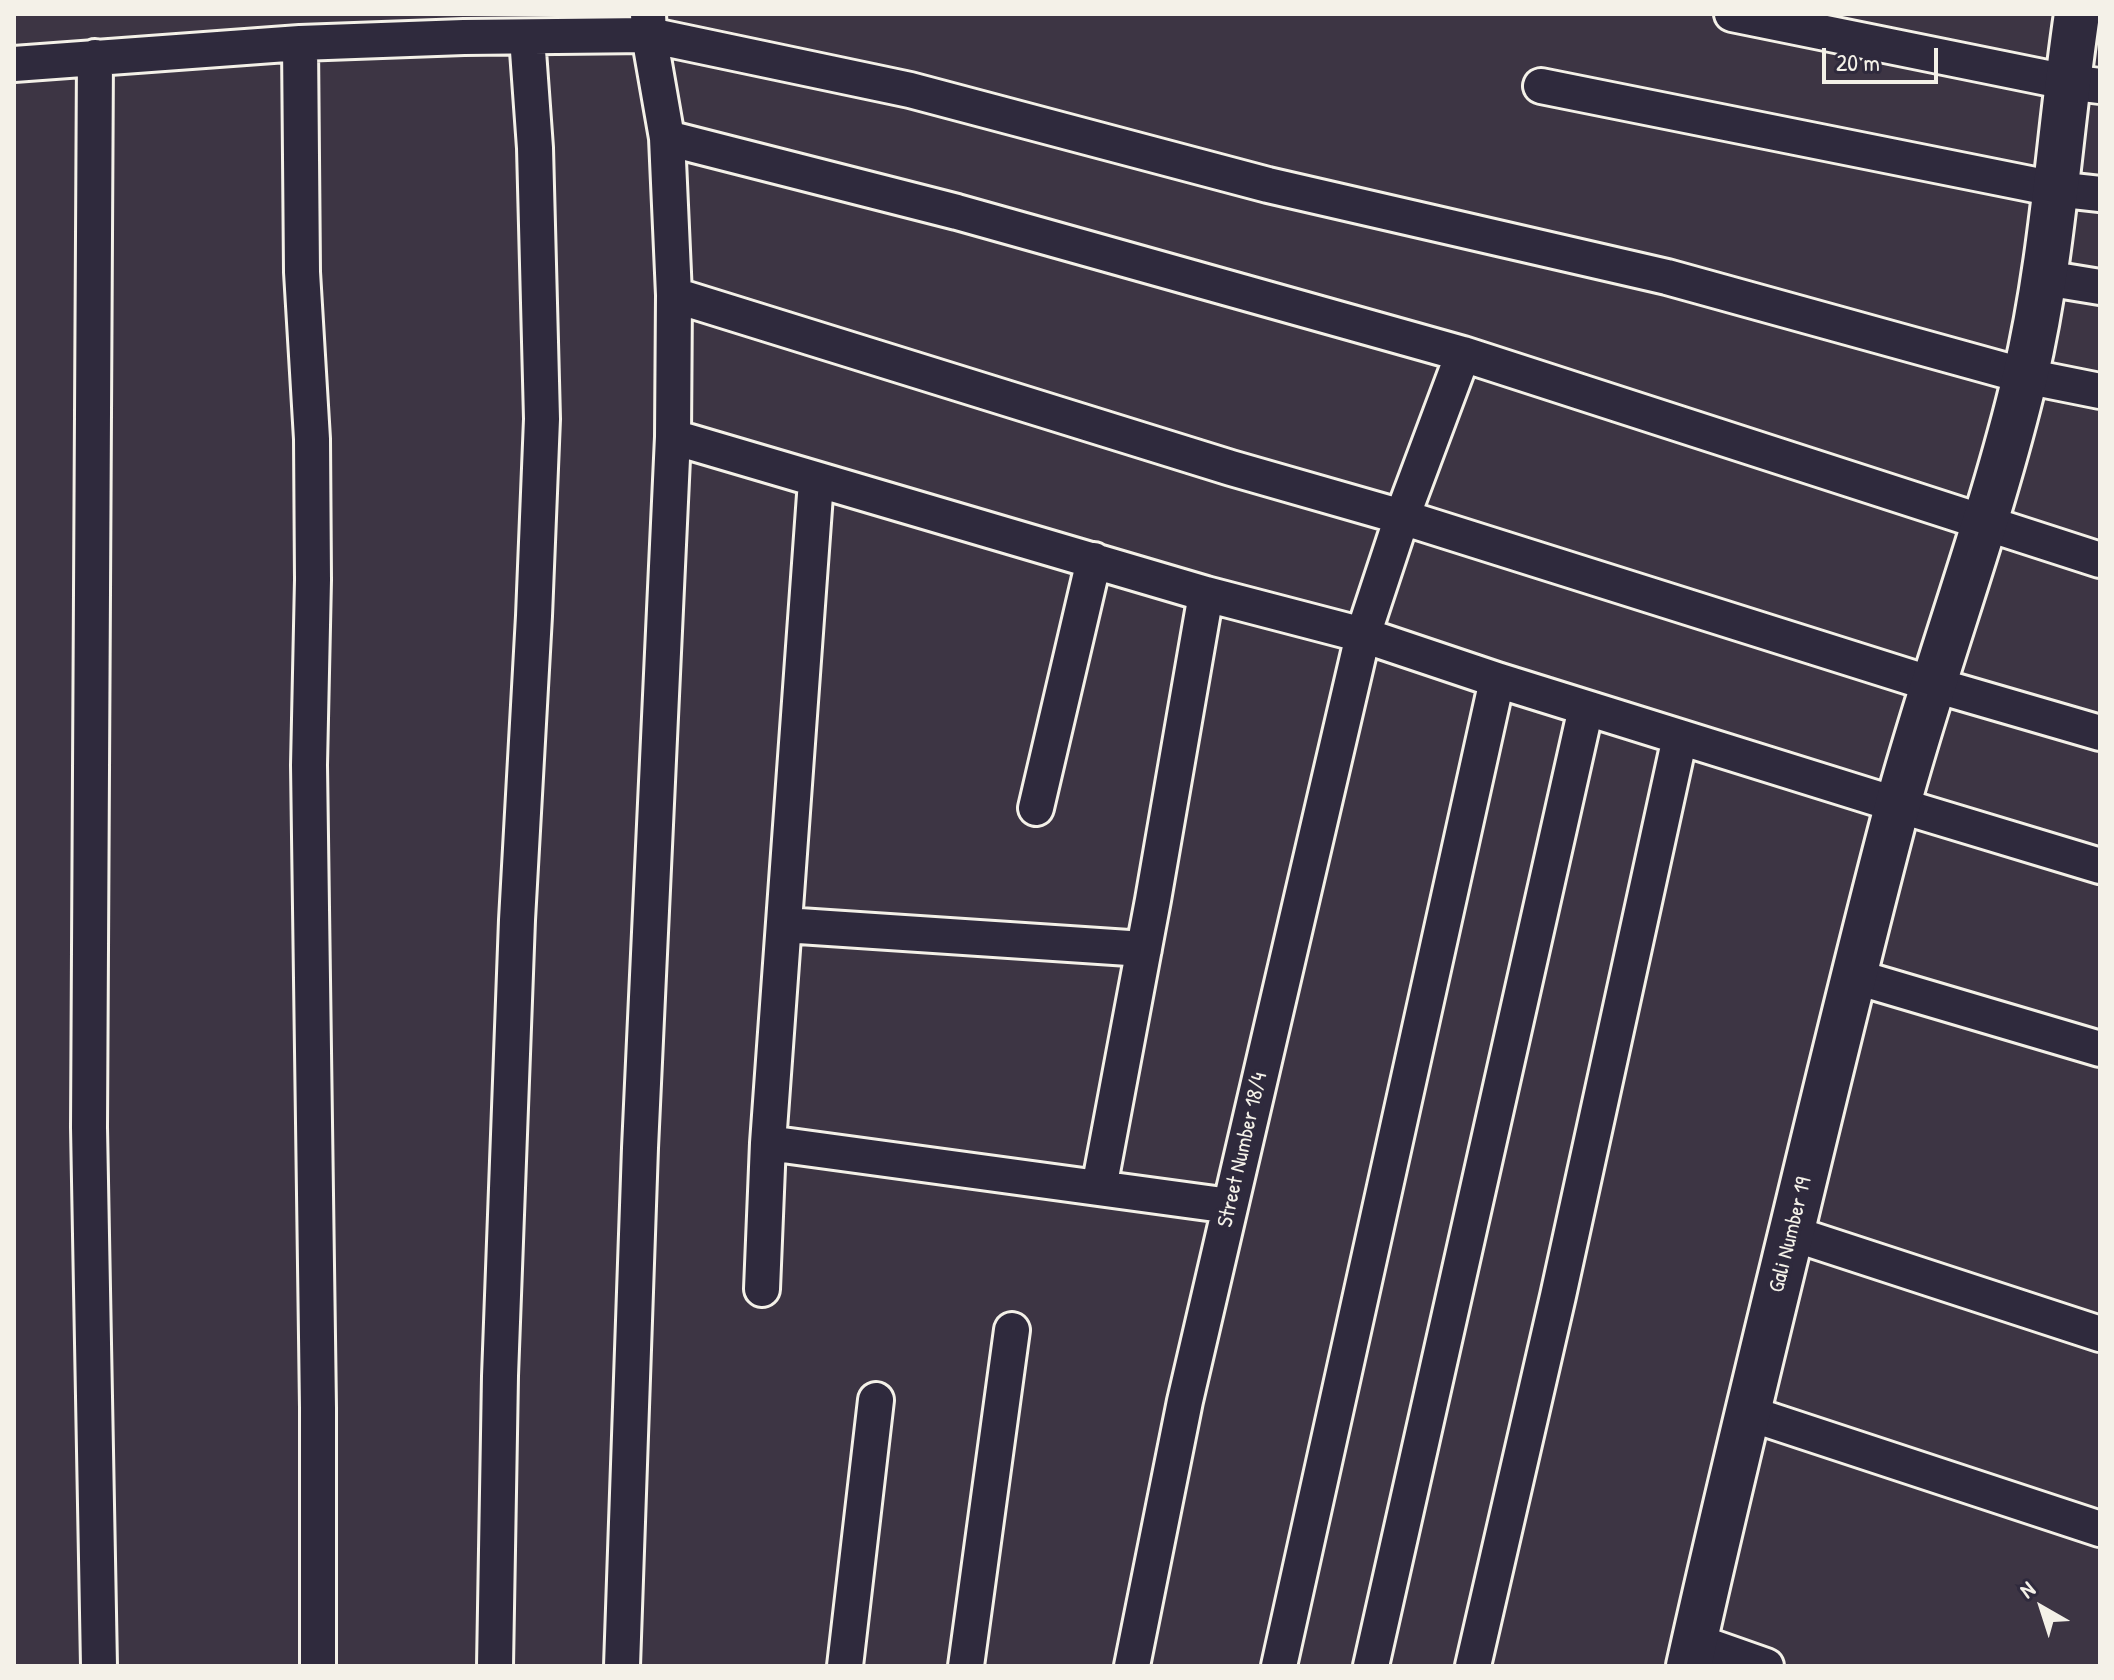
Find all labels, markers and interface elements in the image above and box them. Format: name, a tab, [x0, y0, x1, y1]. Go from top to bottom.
scale bar	[1826, 32, 1942, 82]
text: 20 m	[1836, 46, 1880, 78]
street label: Street Number 18/4	[1212, 1070, 1274, 1230]
street label: Gali Number 19	[1764, 1175, 1818, 1295]
north arrow	[2002, 1568, 2082, 1648]
text: N	[2013, 1574, 2041, 1605]

